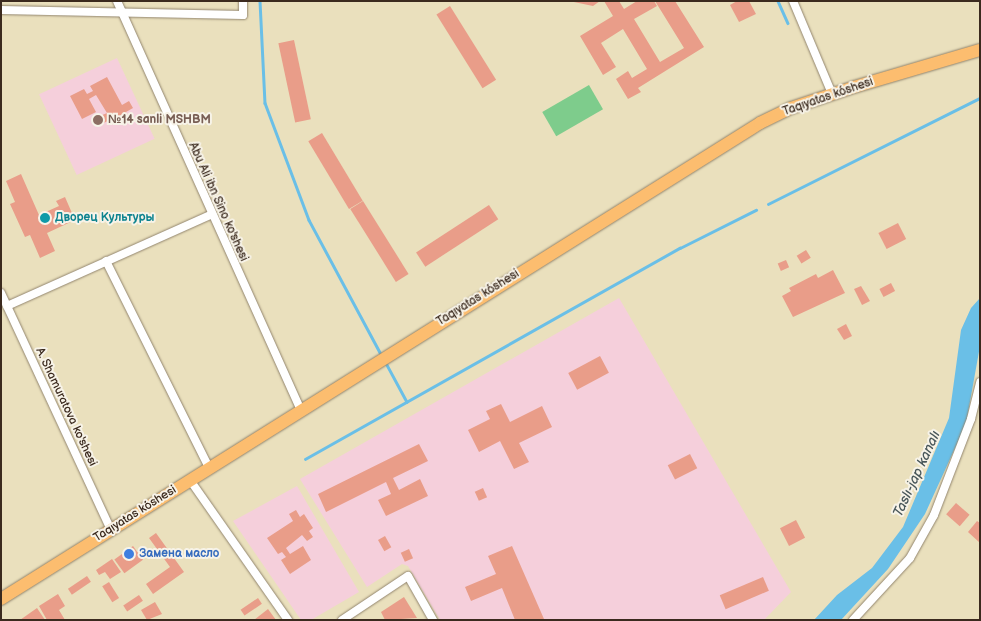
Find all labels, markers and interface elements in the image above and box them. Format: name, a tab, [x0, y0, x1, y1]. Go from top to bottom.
street label: Taqıyatas kóshesi	[781, 75, 875, 119]
place label: №14 sanli MSHBM	[108, 113, 211, 127]
marker: №14 sanli MSHBM	[92, 114, 104, 126]
street label: Abu Ali ibn Sino ko'shesi	[185, 140, 251, 264]
place label: Дворец Культуры	[55, 211, 155, 225]
marker: Дворец Культуры	[39, 212, 51, 224]
street label: Taqıyatas kóshesi	[434, 267, 522, 329]
street label: A. Shamuratova ko'shesi	[32, 345, 100, 469]
water label: Taslı-jap kanalı	[890, 428, 944, 520]
street label: Taqıyatas kóshesi	[91, 483, 179, 545]
place label: Замена масло	[139, 547, 219, 561]
marker: Замена масло	[123, 548, 135, 560]

